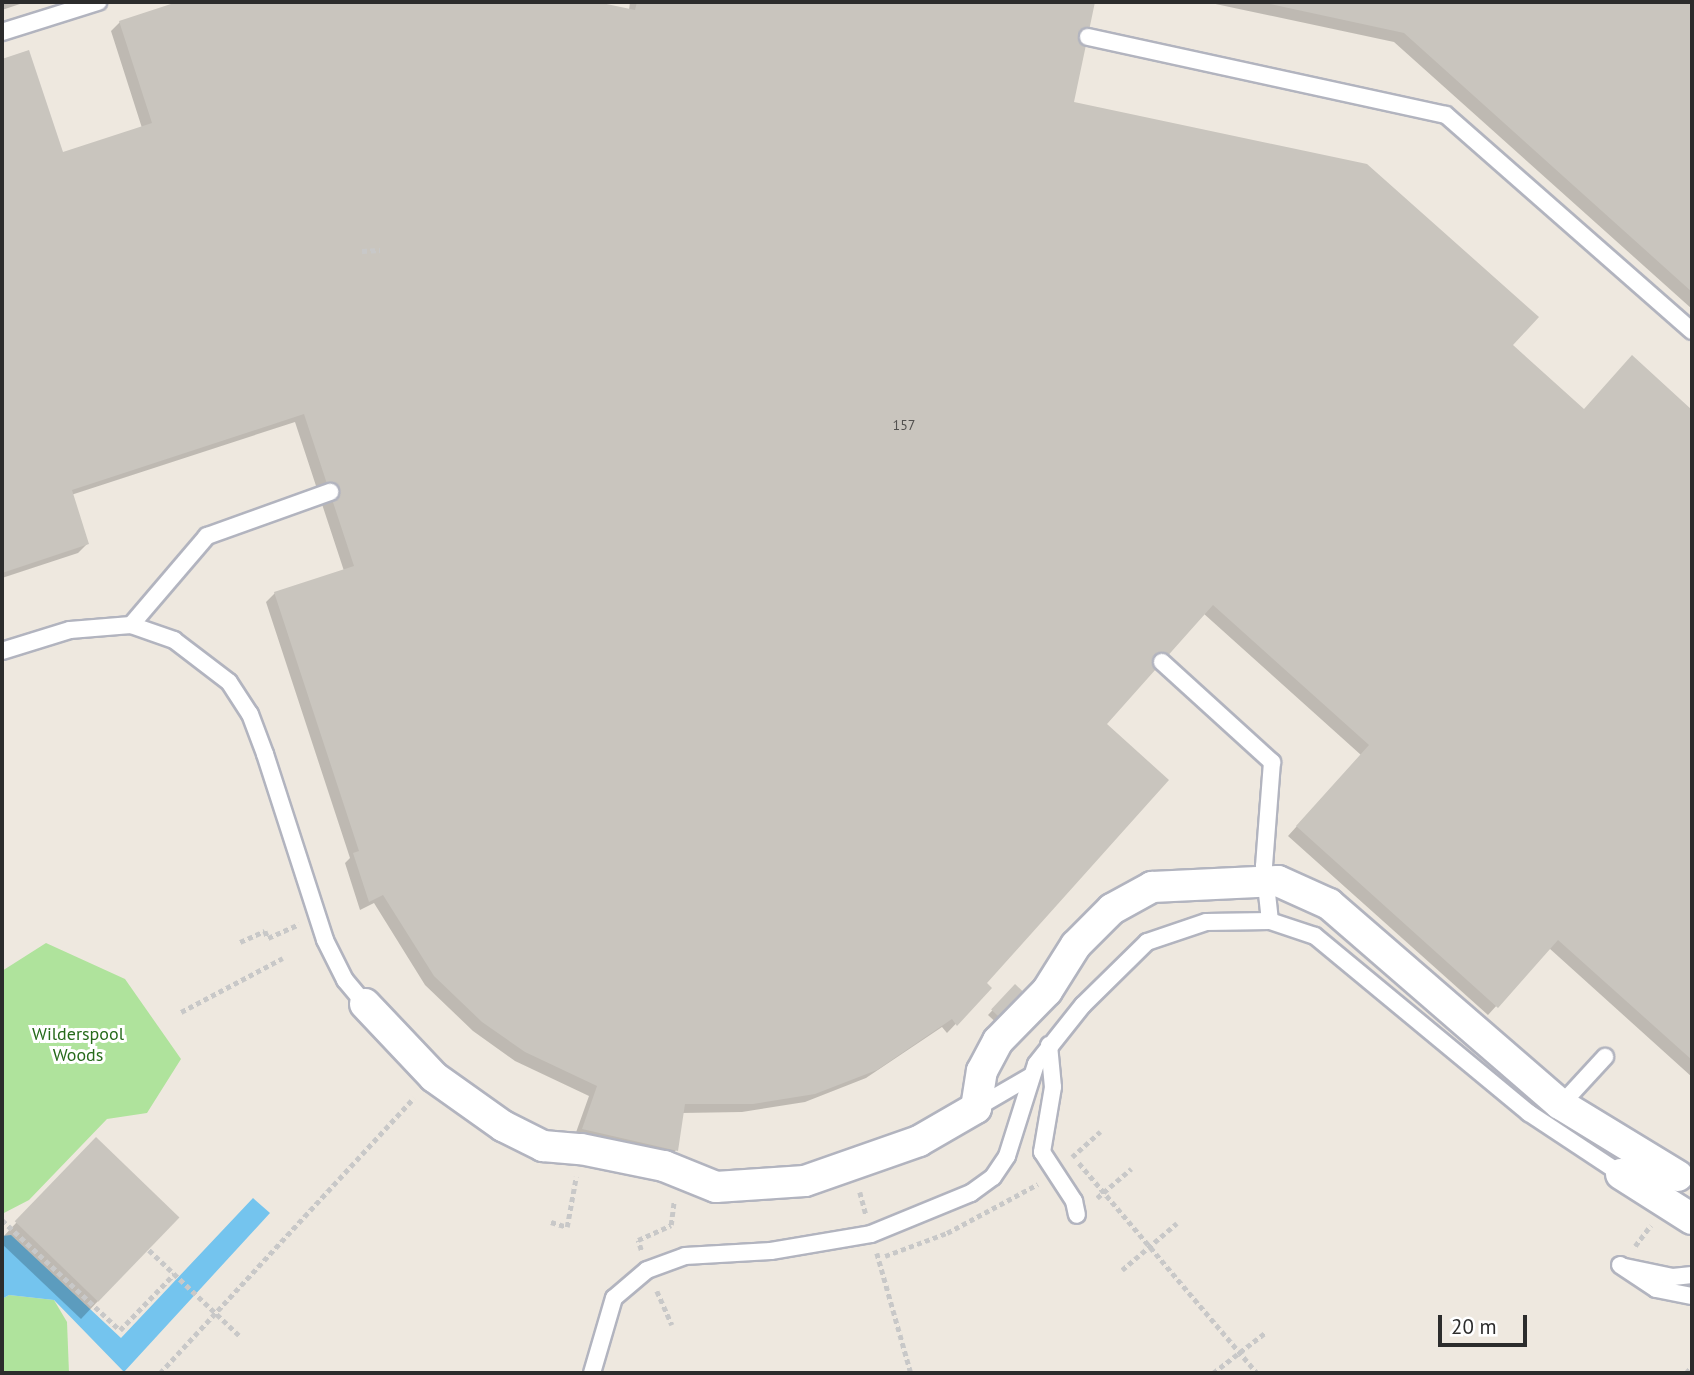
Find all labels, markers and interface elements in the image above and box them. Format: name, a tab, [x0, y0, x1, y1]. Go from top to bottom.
house number: 157	[893, 417, 915, 433]
park label: Wilderspool Woods	[32, 1024, 124, 1066]
scale bar	[1442, 1302, 1531, 1346]
text: 20 m	[1451, 1313, 1497, 1340]

